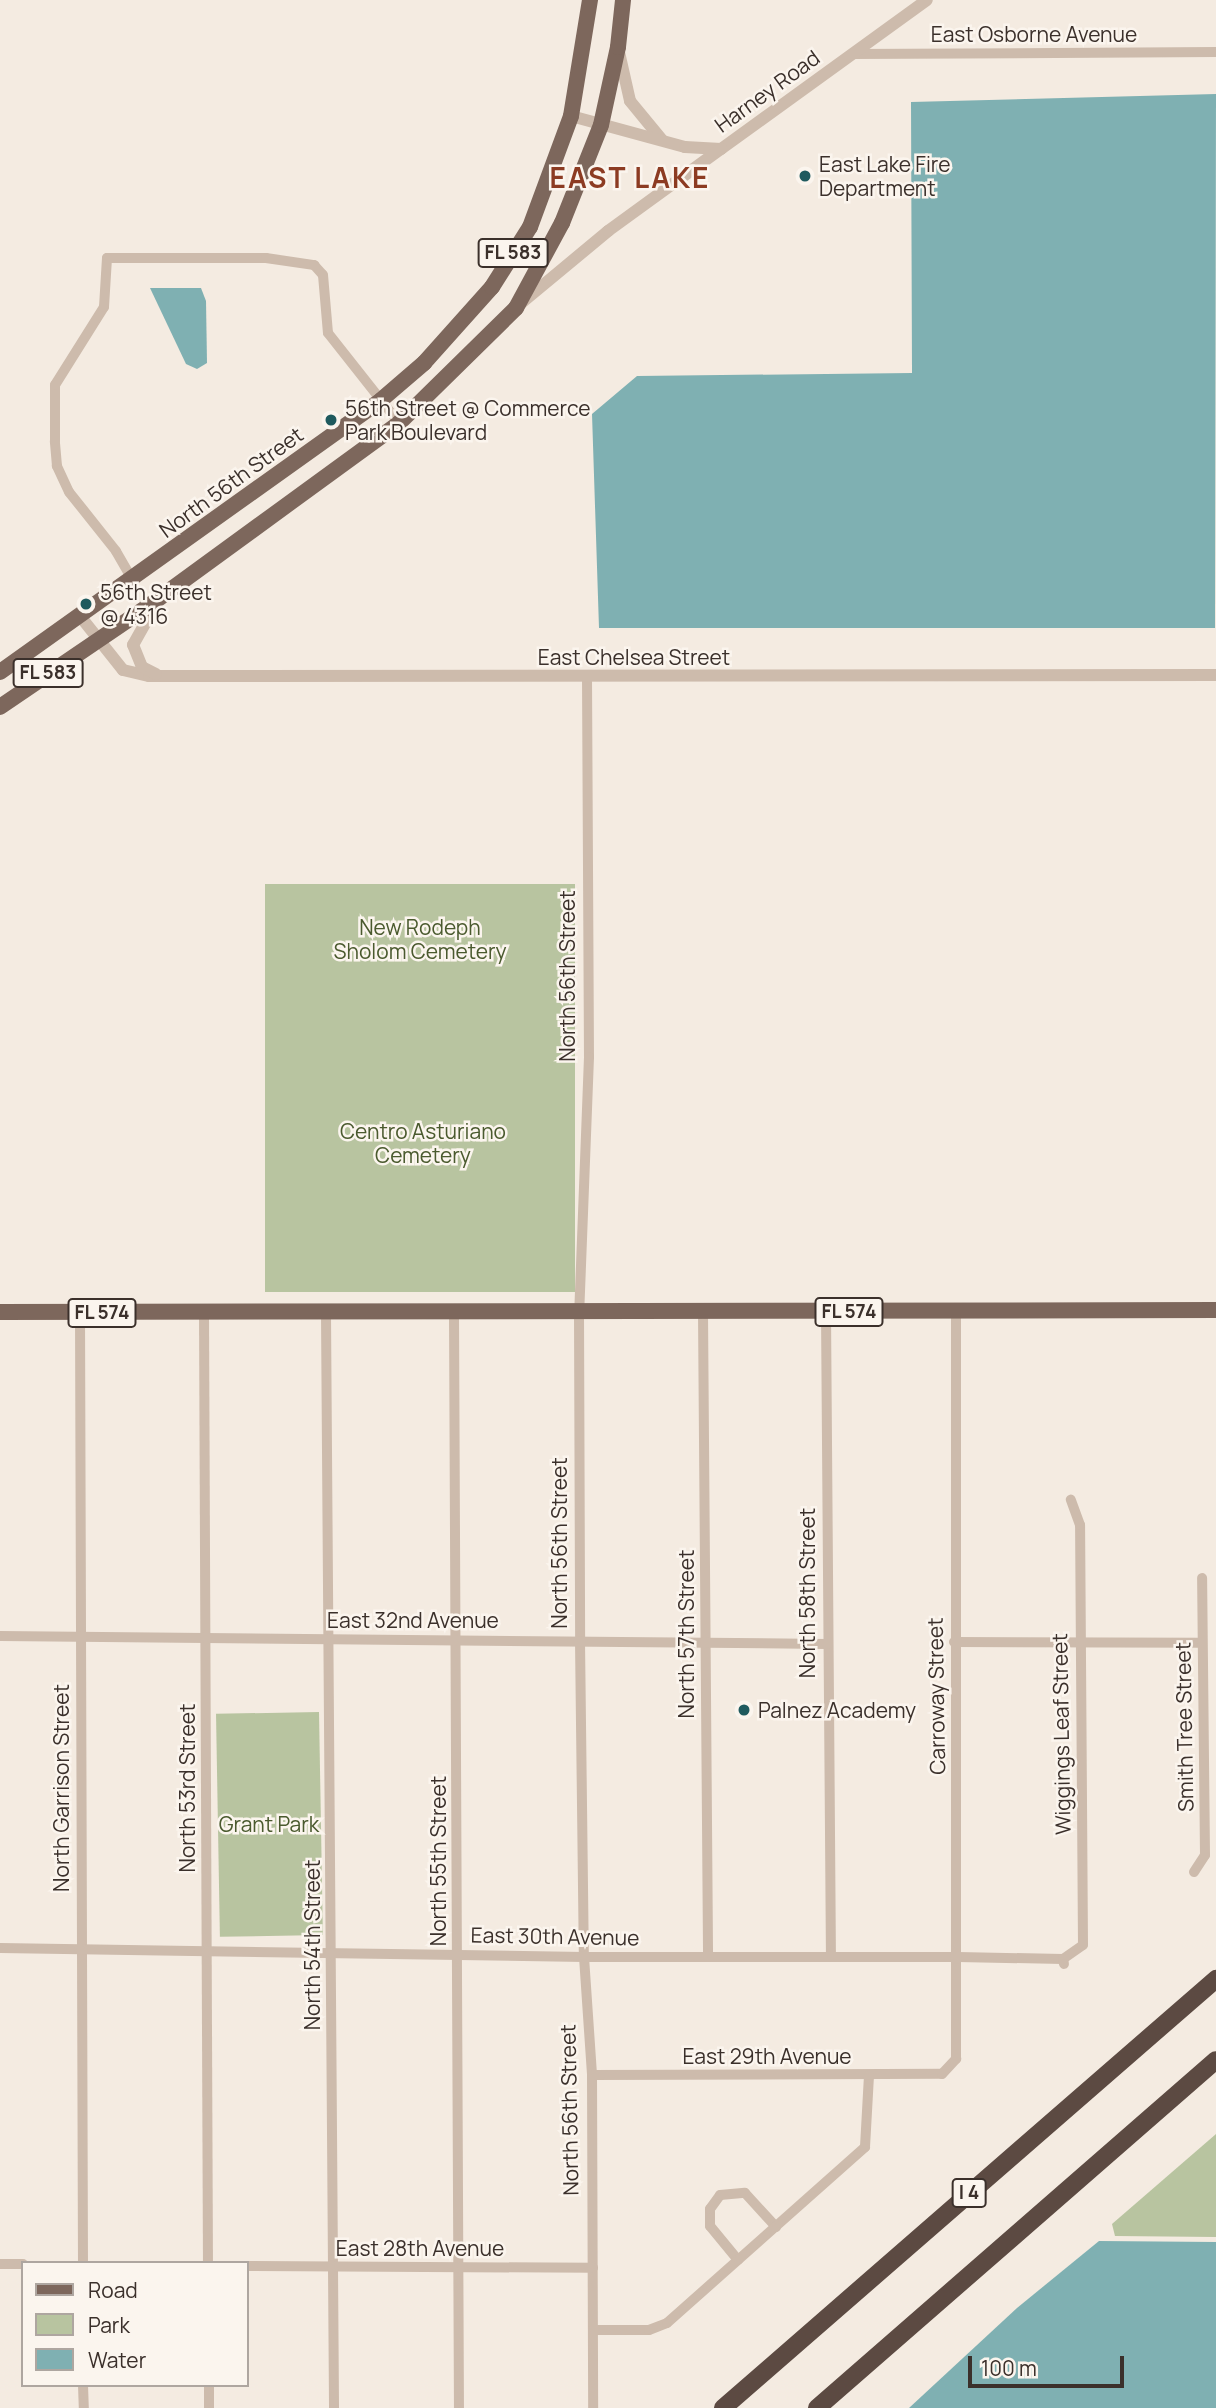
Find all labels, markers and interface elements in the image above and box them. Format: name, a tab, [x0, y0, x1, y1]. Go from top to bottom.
street label: East Osborne Avenue	[931, 21, 1137, 47]
street label: Harney Road	[710, 45, 824, 137]
place label: East Lake Fire Department	[819, 151, 950, 201]
district label: EAST LAKE	[550, 160, 710, 194]
marker: East Lake Fire Department	[797, 168, 813, 184]
road number: FL 583	[476, 238, 550, 268]
place label: 56th Street @ Commerce Park Boulevard	[345, 395, 591, 445]
marker: 56th Street @ Commerce Park Boulevard	[323, 412, 339, 428]
street label: North 56th Street	[154, 421, 308, 543]
place label: 56th Street @ 4316	[100, 579, 212, 629]
marker: 56th Street @ 4316	[78, 596, 94, 612]
street label: East Chelsea Street	[538, 644, 730, 670]
road number: FL 583	[11, 658, 85, 688]
street label: North 56th Street	[554, 890, 580, 1062]
park label: New Rodeph Sholom Cemetery	[334, 914, 506, 964]
park label: Centro Asturiano Cemetery	[340, 1118, 506, 1168]
road number: FL 574	[814, 1296, 884, 1328]
road number: FL 574	[67, 1298, 137, 1329]
street label: North 56th Street	[546, 1457, 572, 1629]
street label: North 58th Street	[794, 1508, 820, 1678]
street label: North 57th Street	[673, 1550, 699, 1718]
street label: East 32nd Avenue	[327, 1607, 499, 1633]
street label: Carroway Street	[922, 1617, 950, 1775]
street label: Wiggings Leaf Street	[1047, 1633, 1075, 1835]
street label: Smith Tree Street	[1170, 1642, 1198, 1812]
street label: North Garrison Street	[48, 1684, 74, 1892]
place label: Palnez Academy	[758, 1697, 916, 1723]
marker: Palnez Academy	[736, 1702, 752, 1718]
street label: North 53rd Street	[174, 1704, 200, 1872]
street label: North 55th Street	[425, 1776, 451, 1946]
park label: Grant Park	[219, 1811, 319, 1837]
street label: North 54th Street	[299, 1860, 325, 2030]
street label: East 30th Avenue	[470, 1922, 640, 1950]
street label: North 56th Street	[555, 2024, 583, 2196]
street label: East 29th Avenue	[682, 2043, 852, 2069]
road number: I 4	[951, 2178, 986, 2208]
street label: East 28th Avenue	[336, 2235, 504, 2261]
legend	[21, 2261, 248, 2387]
text: Road	[88, 2276, 138, 2304]
text: Park	[88, 2311, 130, 2339]
scale bar	[971, 2342, 1127, 2386]
text: Water	[88, 2346, 146, 2374]
text: 100 m	[981, 2354, 1037, 2382]

